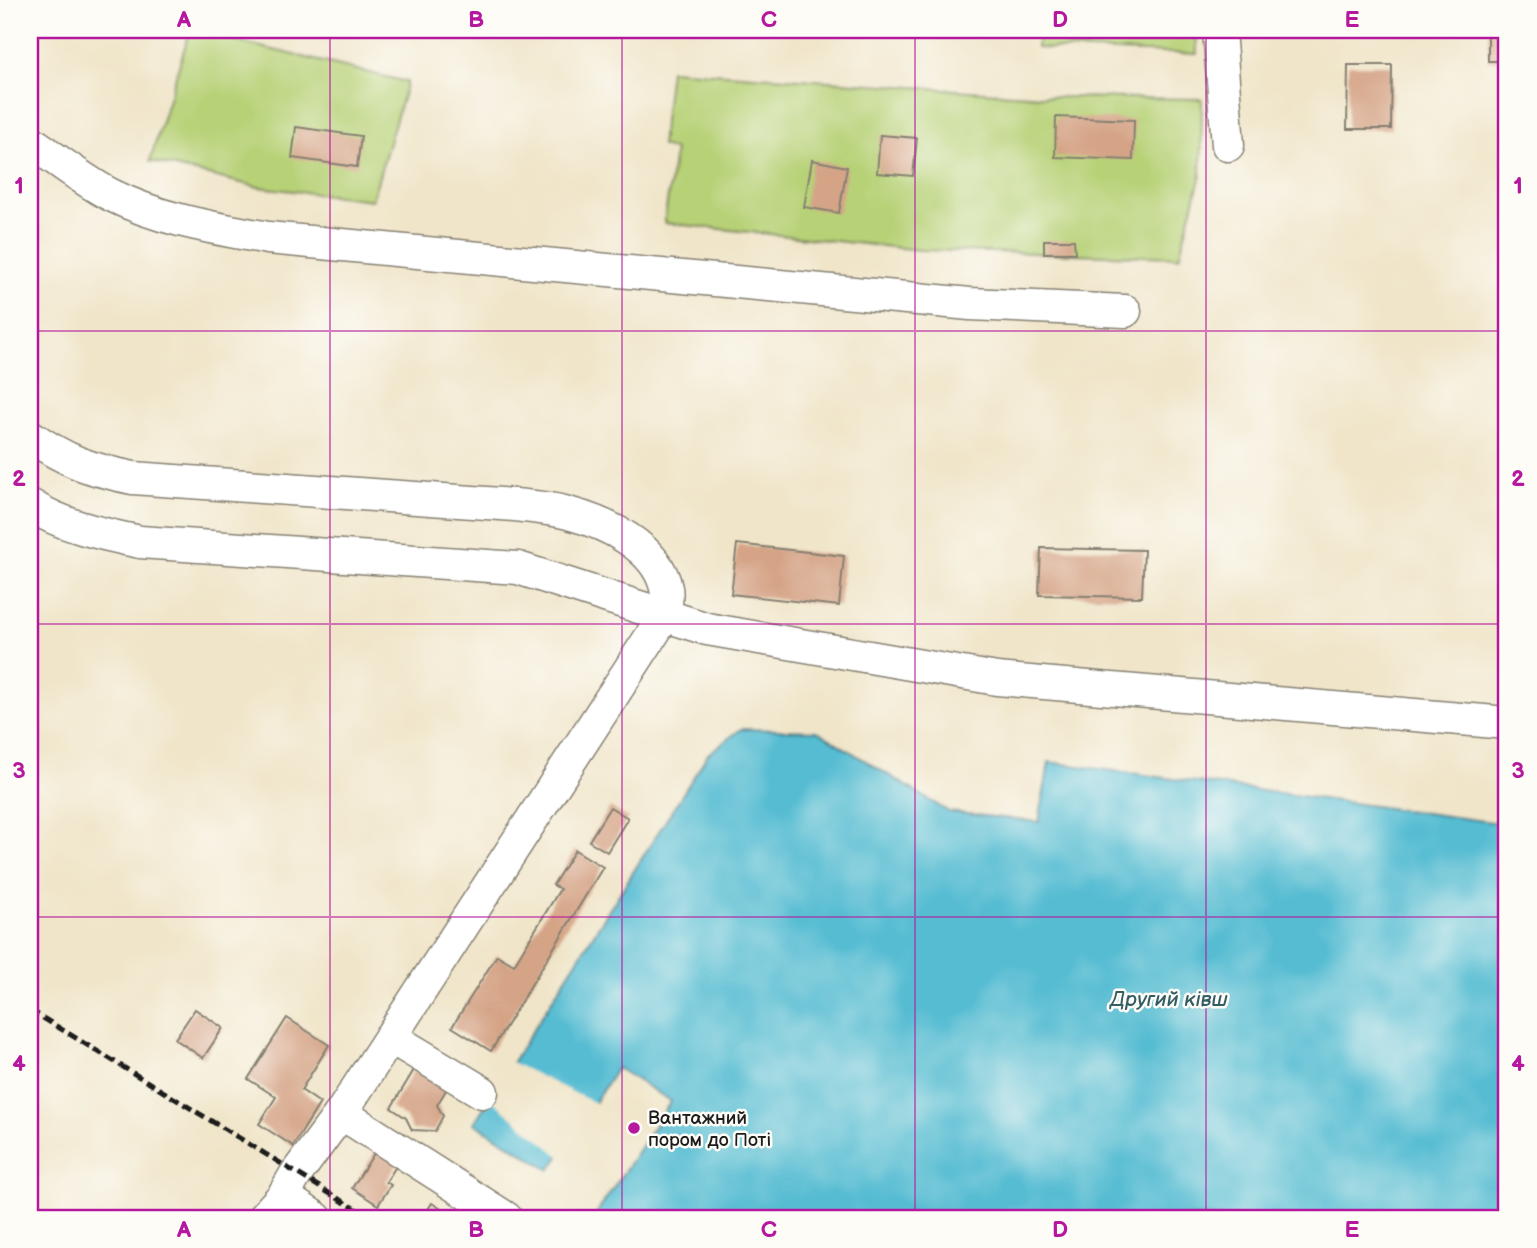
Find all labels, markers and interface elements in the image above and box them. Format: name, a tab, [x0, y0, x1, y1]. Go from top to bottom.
text: A	[176, 6, 192, 34]
text: B	[468, 6, 484, 34]
text: C	[761, 6, 777, 34]
text: D	[1052, 6, 1068, 34]
text: E	[1345, 6, 1360, 34]
text: 1	[14, 172, 24, 200]
text: 1	[1513, 172, 1523, 200]
text: 2	[12, 465, 26, 493]
text: 2	[1511, 465, 1525, 493]
text: 3	[12, 757, 26, 785]
text: 3	[1511, 757, 1525, 785]
water label: Другий ківш	[1108, 987, 1228, 1012]
text: 4	[12, 1050, 26, 1078]
text: 4	[1511, 1050, 1525, 1078]
place label: Вантажний пором до Поті	[648, 1107, 771, 1152]
marker: Вантажний пором до Поті	[626, 1120, 642, 1136]
text: A	[176, 1216, 192, 1244]
text: B	[468, 1216, 484, 1244]
text: C	[761, 1216, 777, 1244]
text: D	[1052, 1216, 1068, 1244]
text: E	[1345, 1216, 1360, 1244]

